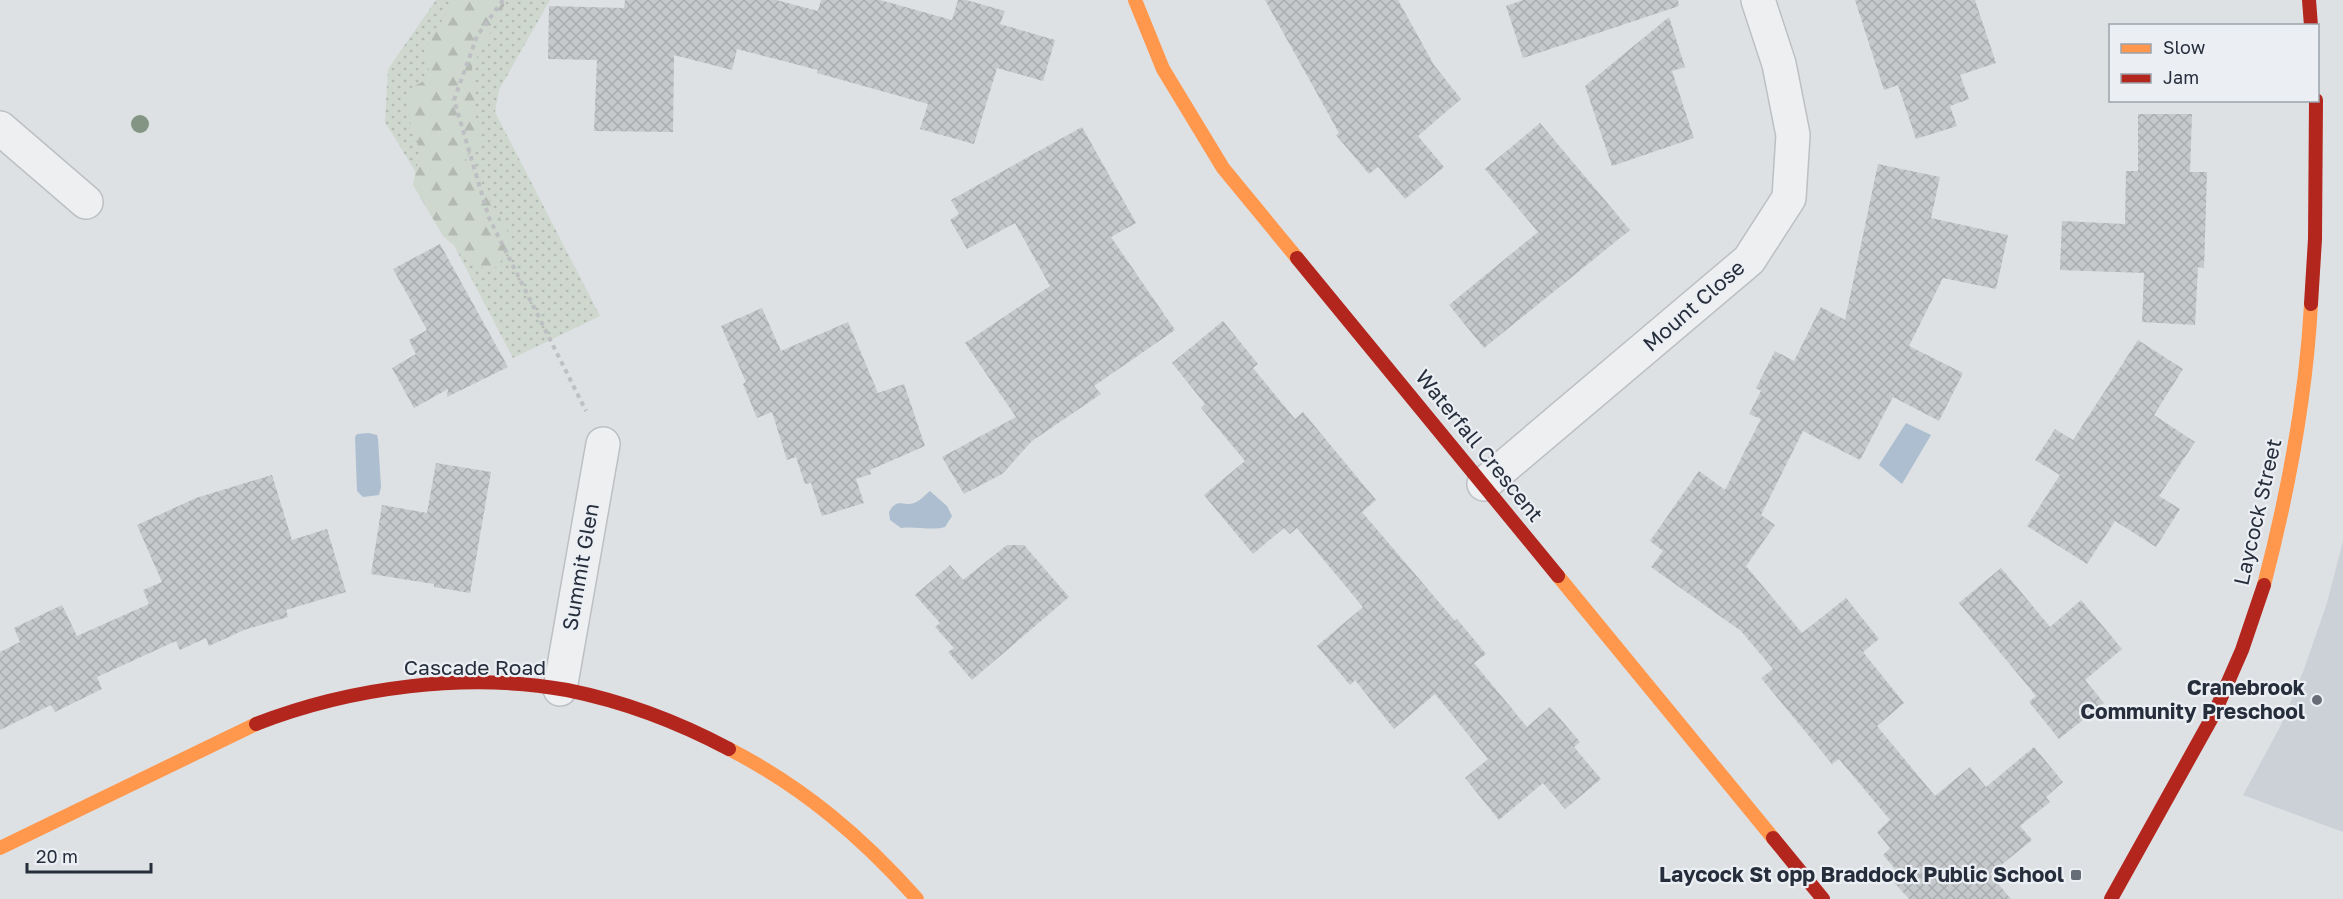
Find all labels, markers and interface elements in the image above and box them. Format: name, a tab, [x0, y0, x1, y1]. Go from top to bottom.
legend	[2109, 24, 2319, 102]
text: Slow	[2163, 36, 2206, 58]
text: Jam	[2163, 66, 2199, 88]
street label: Mount Close	[1637, 254, 1750, 357]
street label: Waterfall Crescent	[1410, 364, 1549, 527]
street label: Laycock Street	[2228, 436, 2287, 588]
street label: Summit Glen	[556, 501, 604, 633]
street label: Cascade Road	[404, 654, 546, 680]
place label: Cranebrook Community Preschool	[2080, 674, 2305, 724]
marker: Cranebrook Community Preschool	[2310, 693, 2324, 707]
scale bar	[27, 836, 152, 874]
text: 20 m	[36, 845, 78, 867]
place label: Laycock St opp Braddock Public School	[1659, 861, 2064, 887]
marker: Laycock St opp Braddock Public School	[2069, 868, 2083, 882]

